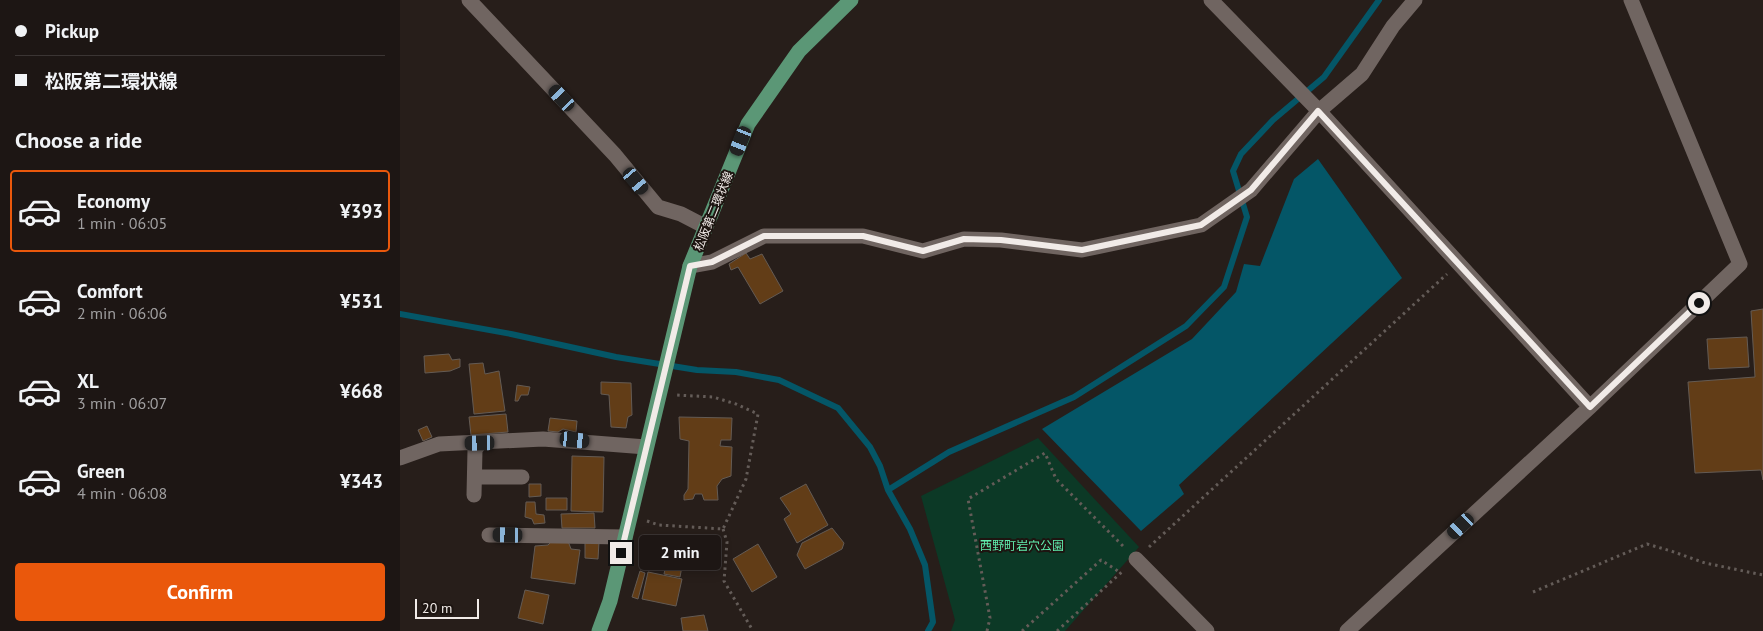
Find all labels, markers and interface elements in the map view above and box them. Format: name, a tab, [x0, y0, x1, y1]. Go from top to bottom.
text: Pickup	[45, 19, 99, 43]
text: 松阪第二環状線	[45, 69, 178, 93]
car	[546, 82, 577, 114]
car	[728, 124, 753, 158]
text: Choose a ride	[15, 126, 142, 154]
car	[620, 165, 651, 197]
street label: 松阪第二環状線	[690, 169, 736, 253]
icon: car	[17, 189, 62, 234]
text: Economy	[77, 189, 150, 213]
text: ¥393	[340, 199, 383, 223]
text: 1 min · 06:05	[77, 213, 167, 233]
icon: car	[17, 279, 62, 324]
text: Comfort	[77, 279, 143, 303]
text: ¥531	[340, 289, 383, 313]
route start	[1688, 292, 1710, 314]
text: 2 min · 06:06	[77, 303, 167, 323]
icon: car	[17, 369, 62, 414]
text: XL	[77, 369, 99, 393]
text: ¥668	[340, 379, 383, 403]
text: 3 min · 06:07	[77, 393, 167, 413]
car	[559, 431, 590, 449]
car	[464, 435, 495, 451]
icon: car	[17, 459, 62, 504]
text: Green	[77, 459, 125, 483]
text: ¥343	[340, 469, 383, 493]
text: 4 min · 06:08	[77, 483, 167, 503]
car	[1444, 510, 1477, 542]
car	[492, 527, 523, 543]
callout: 2 min	[638, 536, 721, 570]
park label: 西野町岩穴公園	[980, 538, 1064, 553]
route end	[610, 542, 632, 564]
text: 2 min	[660, 542, 700, 562]
button: Confirm	[15, 563, 385, 621]
scale bar	[415, 596, 479, 619]
text: 20 m	[422, 599, 452, 617]

